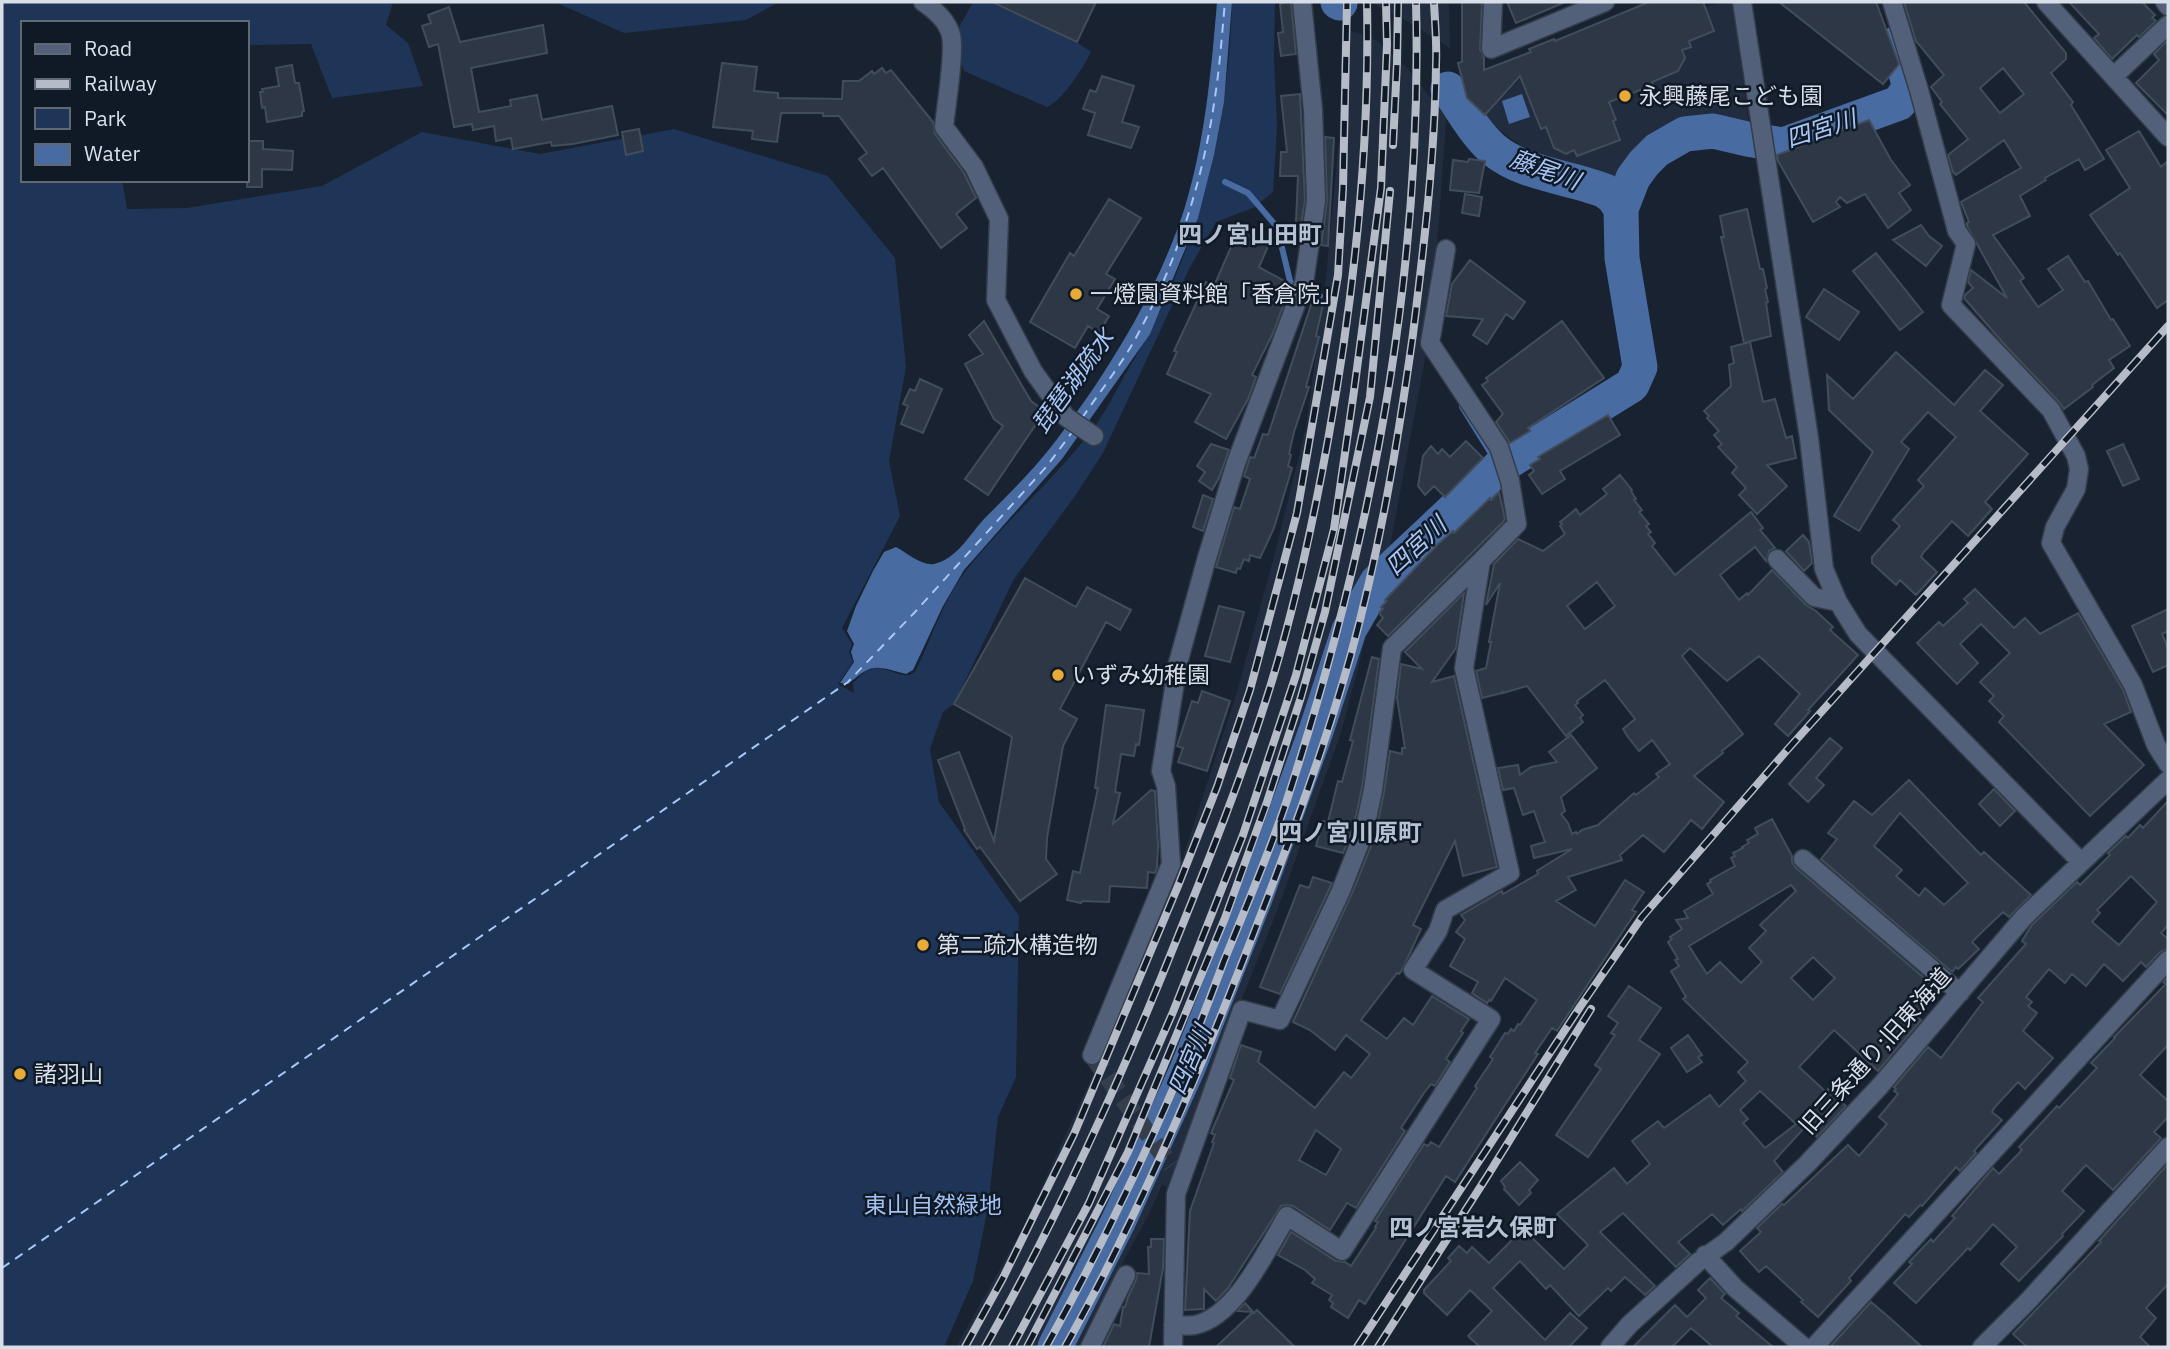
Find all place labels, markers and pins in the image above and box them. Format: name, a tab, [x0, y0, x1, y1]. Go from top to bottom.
place label: 永興藤尾こども園	[1639, 80, 1823, 110]
marker: 永興藤尾こども園	[1617, 88, 1633, 104]
place label: 一燈園資料館「香倉院」	[1090, 278, 1343, 308]
marker: 一燈園資料館「香倉院」	[1068, 286, 1084, 302]
place label: いずみ幼稚園	[1072, 659, 1210, 689]
marker: いずみ幼稚園	[1050, 667, 1066, 683]
place label: 第二疏水構造物	[937, 929, 1098, 959]
marker: 第二疏水構造物	[915, 937, 931, 953]
place label: 諸羽山	[34, 1058, 103, 1088]
marker: 諸羽山	[12, 1066, 28, 1082]

